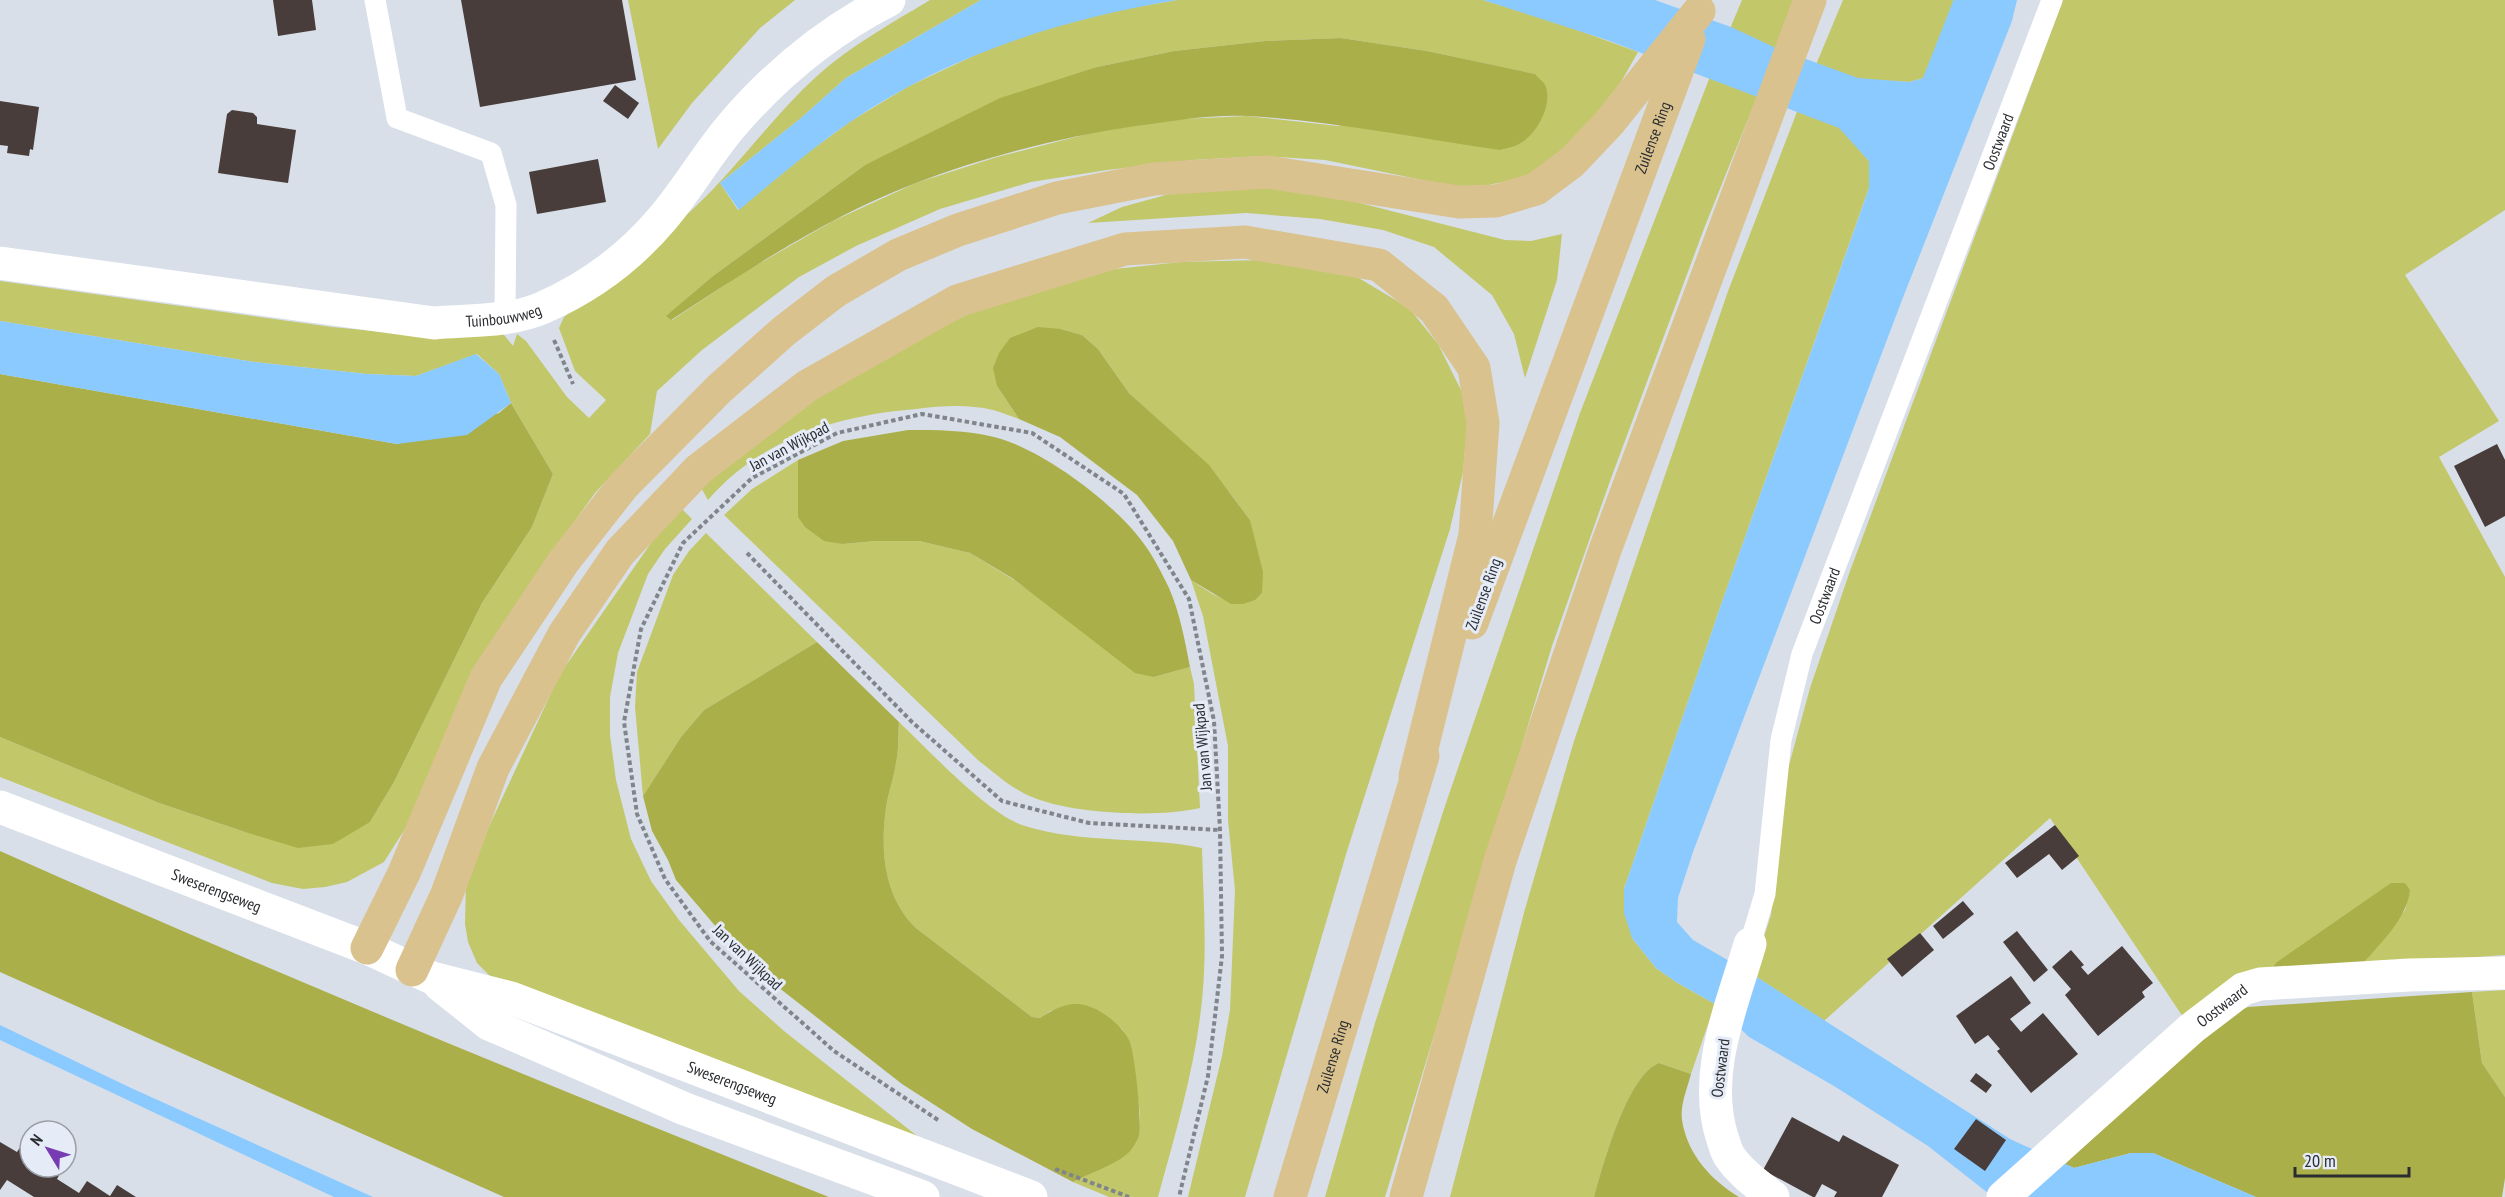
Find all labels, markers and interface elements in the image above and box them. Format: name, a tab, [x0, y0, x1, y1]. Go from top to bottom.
street label: Zuilense Ring	[1630, 99, 1675, 176]
street label: Oostwaard	[1978, 110, 2018, 173]
street label: Tuinbouwweg	[465, 299, 544, 331]
street label: Jan van Wijkpad	[745, 417, 832, 476]
street label: Zuilense Ring	[1461, 555, 1505, 633]
street label: Oostwaard	[1804, 564, 1844, 627]
street label: Jan van Wijkpad	[1188, 702, 1216, 792]
street label: Sweserengseweg	[169, 864, 264, 916]
street label: Jan van Wijkpad	[708, 919, 787, 994]
street label: Oostwaard	[2192, 979, 2251, 1031]
street label: Zuilense Ring	[1312, 1017, 1353, 1095]
street label: Oostwaard	[1706, 1037, 1734, 1099]
street label: Sweserengseweg	[684, 1056, 780, 1109]
north arrow	[18, 1119, 78, 1179]
text: N	[26, 1130, 47, 1149]
scale bar	[2295, 1140, 2409, 1178]
text: 20 m	[2304, 1149, 2336, 1172]

